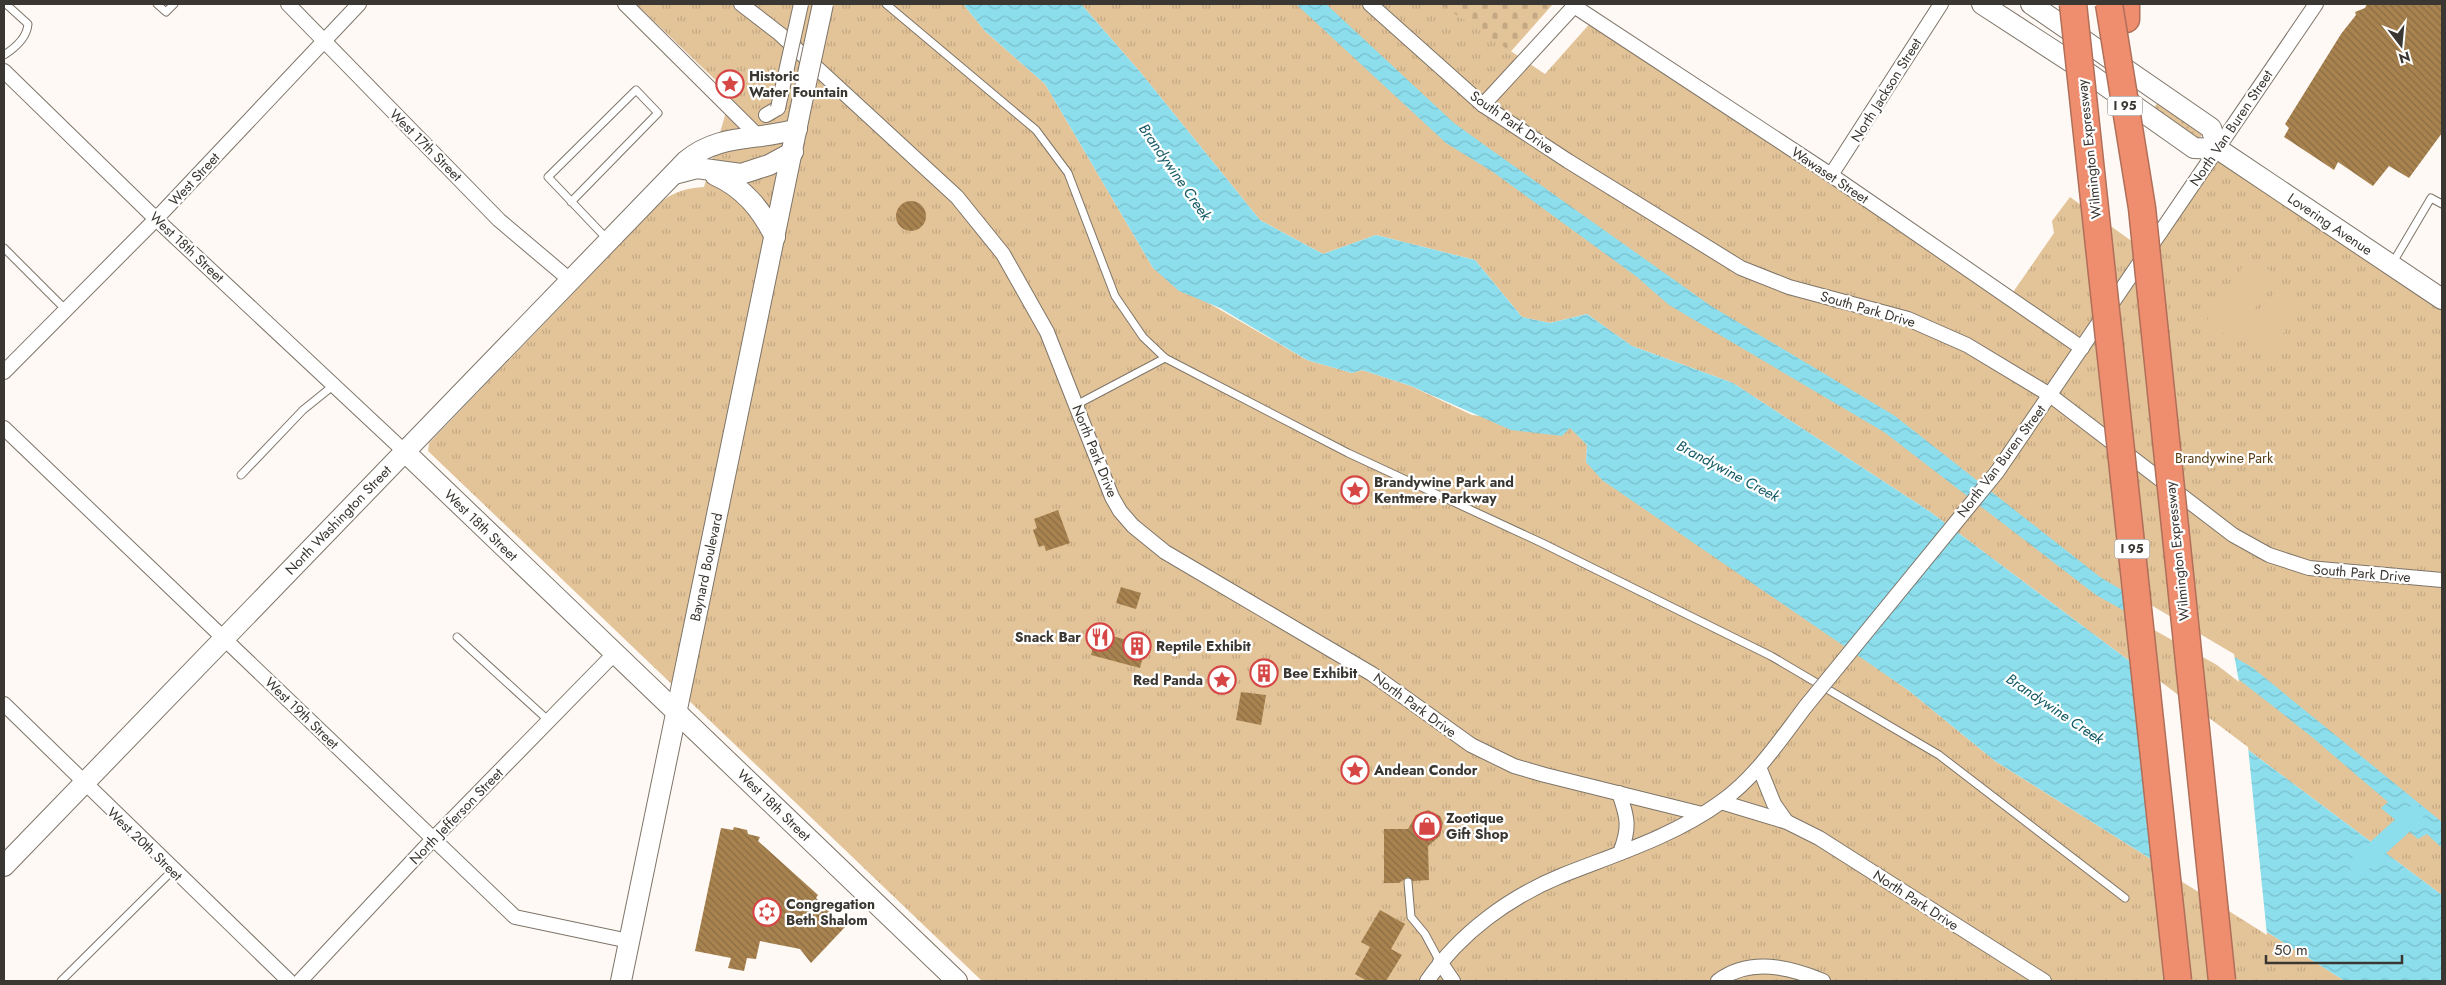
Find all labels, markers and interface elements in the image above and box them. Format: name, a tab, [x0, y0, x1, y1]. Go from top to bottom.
north arrow	[2376, 20, 2426, 70]
street label: North Jackson Street	[1846, 34, 1926, 146]
text: N	[2396, 46, 2413, 69]
street label: North Van Buren Street	[2185, 65, 2278, 190]
place label: Historic Water Fountain	[749, 66, 848, 102]
place icon: Historic Water Fountain	[715, 69, 745, 99]
street label: Wilmington Expressway	[2072, 77, 2106, 220]
street label: South Park Drive	[1466, 86, 1558, 158]
road number: I 95	[2108, 96, 2142, 115]
street label: West 17th Street	[385, 104, 467, 186]
water label: Brandywine Creek	[1133, 119, 1217, 225]
street label: Wawaset Street	[1787, 142, 1873, 209]
street label: West Street	[164, 147, 224, 210]
street label: Lovering Avenue	[2284, 188, 2376, 260]
street label: West 18th Street	[145, 207, 229, 287]
street label: South Park Drive	[1818, 286, 1918, 332]
street label: North Van Buren Street	[1952, 400, 2050, 521]
street label: North Park Drive	[1067, 402, 1123, 500]
water label: Brandywine Creek	[1673, 435, 1784, 508]
park label: Brandywine Park	[2175, 448, 2274, 468]
street label: North Washington Street	[280, 460, 396, 579]
place label: Brandywine Park and Kentmere Parkway	[1374, 472, 1514, 508]
place icon: Brandywine Park and Kentmere Parkway	[1340, 475, 1370, 505]
street label: Wilmington Expressway	[2160, 479, 2194, 622]
street label: West 18th Street	[440, 485, 523, 566]
street label: Baynard Boulevard	[685, 511, 727, 623]
road number: I 95	[2114, 540, 2150, 558]
street label: South Park Drive	[2312, 559, 2412, 587]
restaurant icon: Snack Bar	[1085, 622, 1115, 652]
place label: Snack Bar	[1015, 627, 1081, 647]
building icon: Reptile Exhibit	[1122, 631, 1152, 661]
place label: Reptile Exhibit	[1156, 636, 1251, 656]
building icon: Bee Exhibit	[1249, 658, 1279, 688]
place label: Bee Exhibit	[1283, 663, 1358, 683]
place icon: Red Panda	[1207, 665, 1237, 695]
street label: North Park Drive	[1369, 668, 1461, 742]
water label: Brandywine Creek	[2002, 668, 2109, 750]
place label: Red Panda	[1133, 670, 1203, 690]
street label: West 19th Street	[261, 673, 344, 754]
place icon: Andean Condor	[1340, 755, 1370, 785]
place label: Andean Condor	[1373, 760, 1478, 780]
street label: North Jefferson Street	[405, 763, 508, 869]
street label: West 18th Street	[733, 765, 816, 846]
street label: West 20th Street	[103, 803, 188, 886]
place label: Zootique Gift Shop	[1446, 808, 1509, 844]
shop icon: Zootique Gift Shop	[1412, 811, 1442, 841]
street label: North Park Drive	[1869, 865, 1963, 935]
place label: Congregation Beth Shalom	[786, 894, 875, 930]
synagogue icon: Congregation Beth Shalom	[752, 897, 782, 927]
scale bar	[2266, 932, 2402, 964]
text: 50 m	[2274, 939, 2308, 961]

